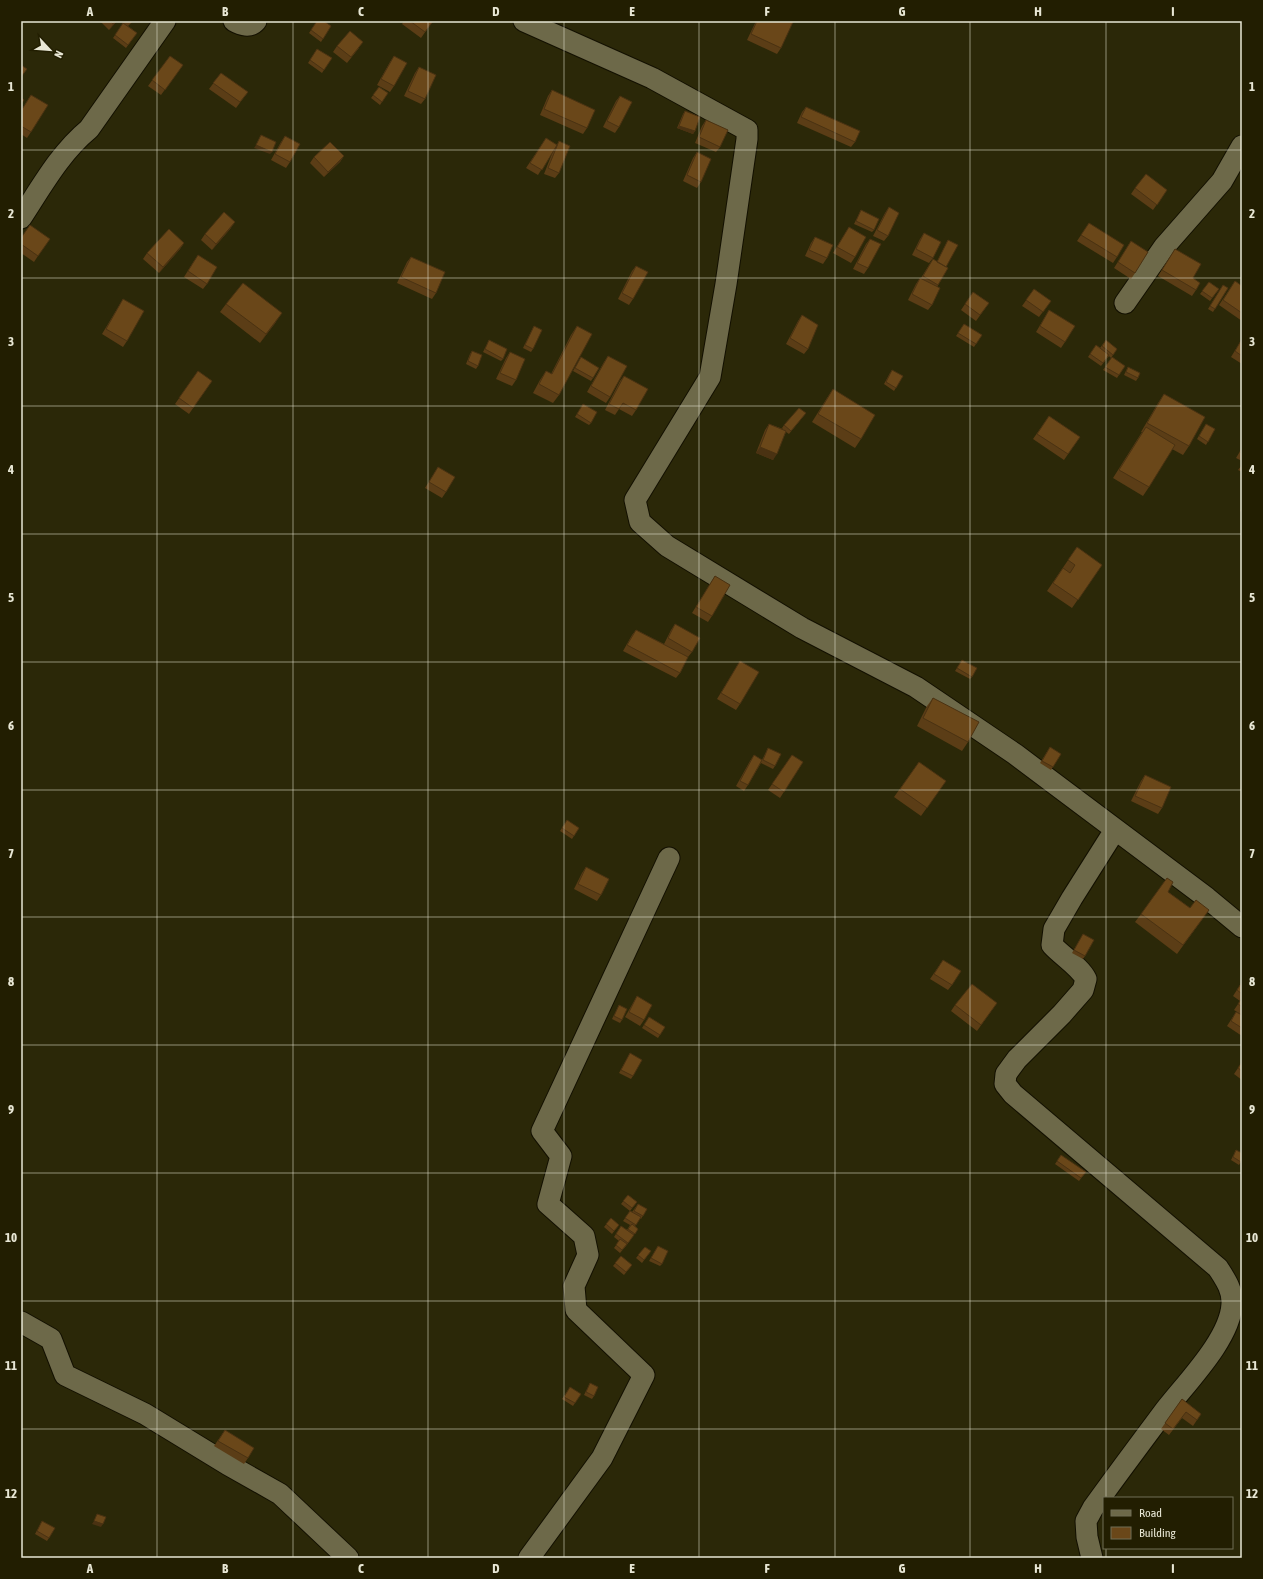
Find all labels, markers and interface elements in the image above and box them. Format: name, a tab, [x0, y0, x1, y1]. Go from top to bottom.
text: A	[86, 4, 94, 19]
text: B	[222, 4, 229, 19]
text: C	[358, 4, 364, 19]
text: D	[492, 4, 500, 19]
text: E	[629, 4, 635, 19]
text: F	[764, 4, 770, 19]
text: G	[899, 4, 906, 19]
text: H	[1034, 4, 1042, 19]
text: I	[1171, 4, 1175, 19]
north arrow	[30, 30, 70, 70]
text: N	[52, 49, 66, 60]
text: 1	[8, 79, 14, 94]
text: 1	[1249, 79, 1255, 94]
text: 2	[8, 206, 14, 221]
text: 2	[1249, 206, 1255, 221]
text: 3	[8, 334, 14, 349]
text: 3	[1249, 334, 1255, 349]
text: 4	[7, 462, 14, 477]
text: 4	[1248, 462, 1255, 477]
text: 5	[8, 590, 14, 605]
text: 5	[1249, 590, 1255, 605]
text: 6	[8, 718, 14, 733]
text: 6	[1249, 718, 1255, 733]
text: 7	[8, 846, 14, 861]
text: 7	[1249, 846, 1255, 861]
text: 8	[8, 974, 14, 989]
text: 8	[1249, 974, 1255, 989]
text: 9	[8, 1102, 14, 1117]
text: 9	[1249, 1102, 1255, 1117]
text: 10	[5, 1230, 17, 1245]
text: 10	[1246, 1230, 1258, 1245]
text: 11	[5, 1358, 17, 1373]
text: 11	[1246, 1358, 1258, 1373]
text: 12	[5, 1486, 17, 1501]
text: 12	[1246, 1486, 1258, 1501]
legend	[1103, 1497, 1233, 1549]
text: Road	[1139, 1506, 1162, 1520]
text: Building	[1139, 1526, 1177, 1540]
text: A	[86, 1561, 94, 1576]
text: B	[222, 1561, 229, 1576]
text: C	[358, 1561, 364, 1576]
text: D	[492, 1561, 500, 1576]
text: E	[629, 1561, 635, 1576]
text: F	[764, 1561, 770, 1576]
text: G	[899, 1561, 906, 1576]
text: H	[1034, 1561, 1042, 1576]
text: I	[1171, 1561, 1175, 1576]

